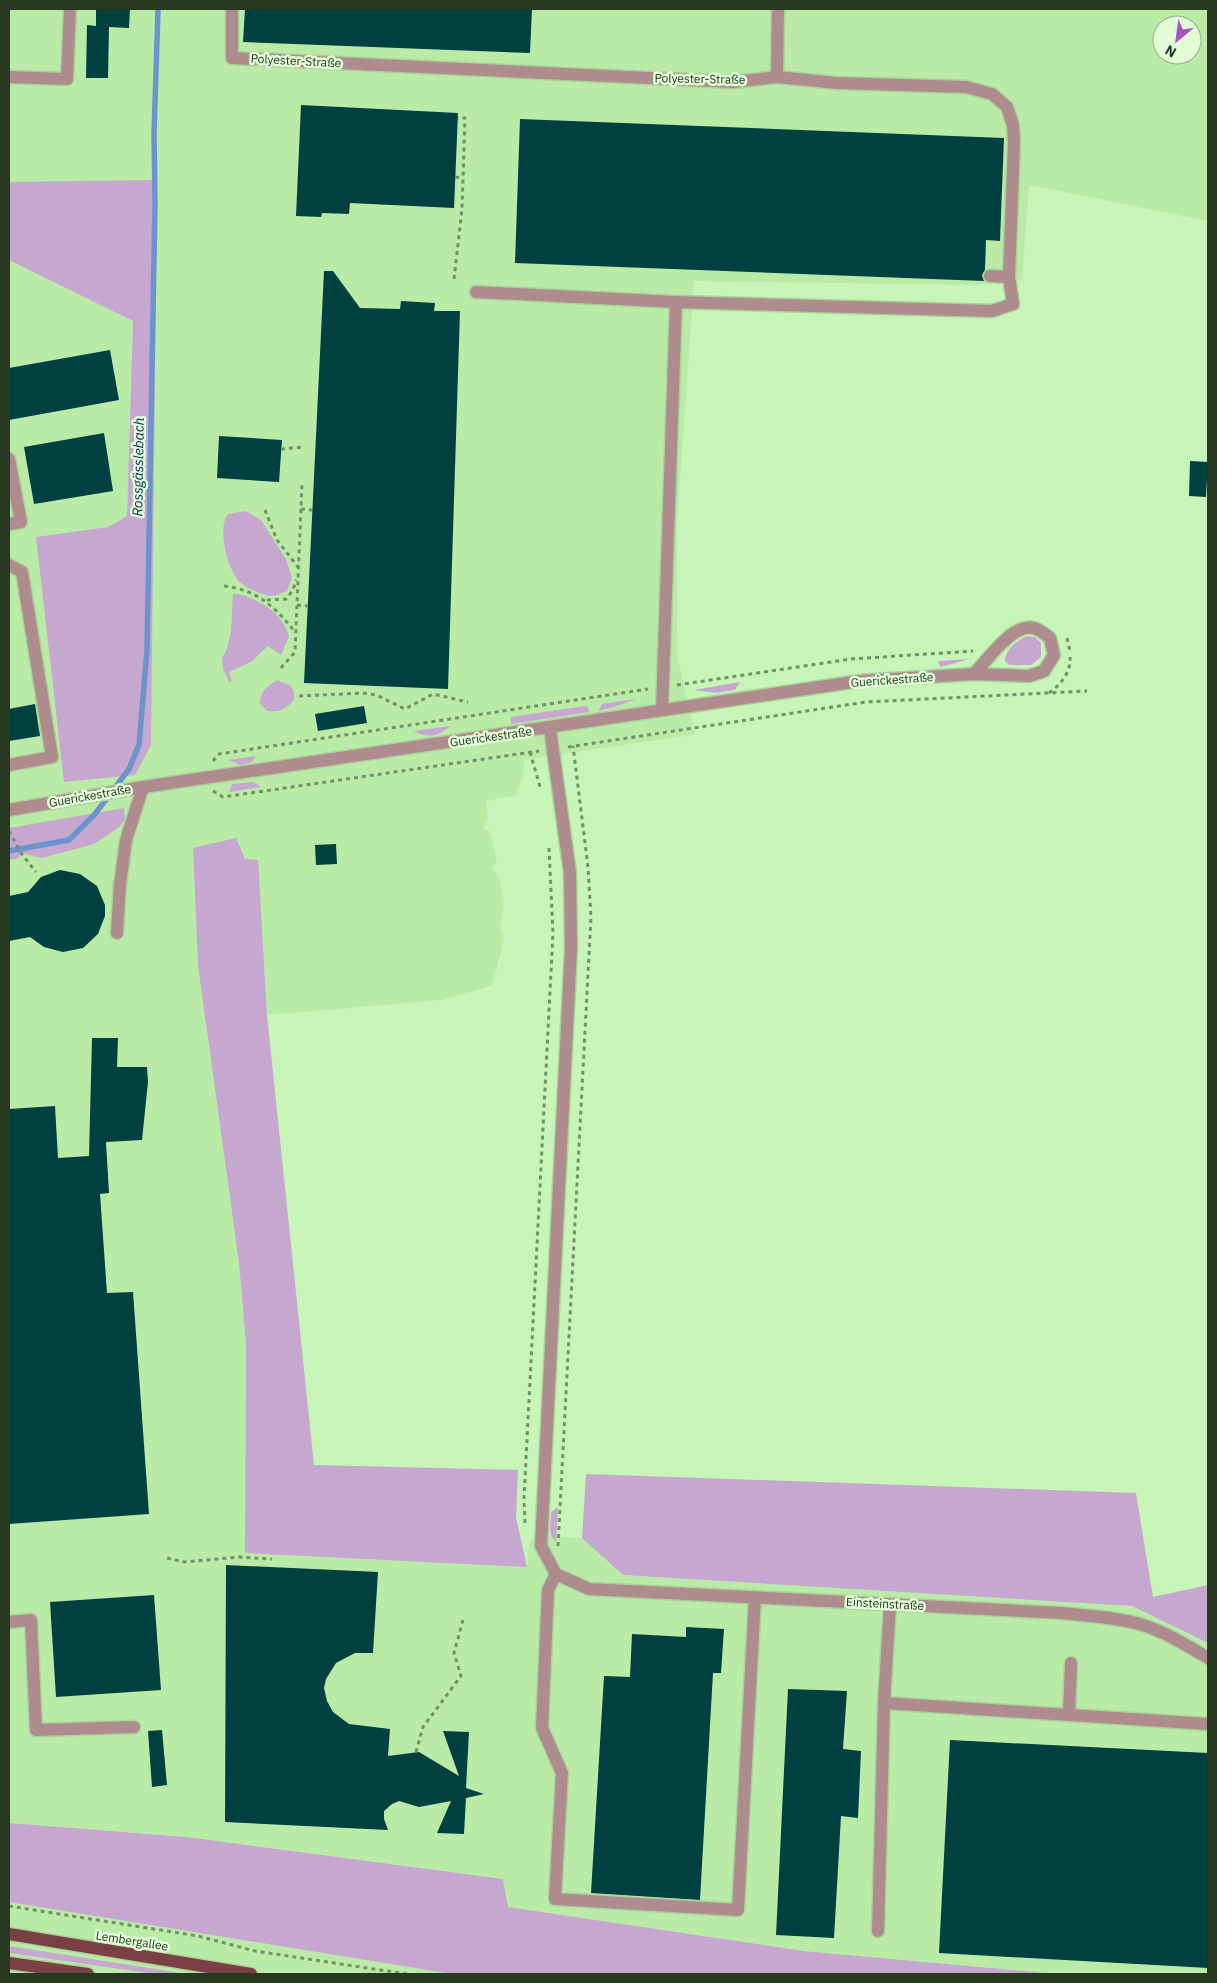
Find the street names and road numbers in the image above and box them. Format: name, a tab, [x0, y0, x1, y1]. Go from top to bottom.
street label: Polyester-Straße	[250, 51, 342, 70]
street label: Polyester-Straße	[654, 70, 746, 87]
street label: Guerickestraße	[850, 669, 934, 690]
street label: Guerickestraße	[449, 723, 533, 750]
street label: Guerickestraße	[48, 781, 132, 810]
street label: Einsteinstraße	[846, 1594, 925, 1613]
street label: Lembergallee	[95, 1927, 170, 1954]

